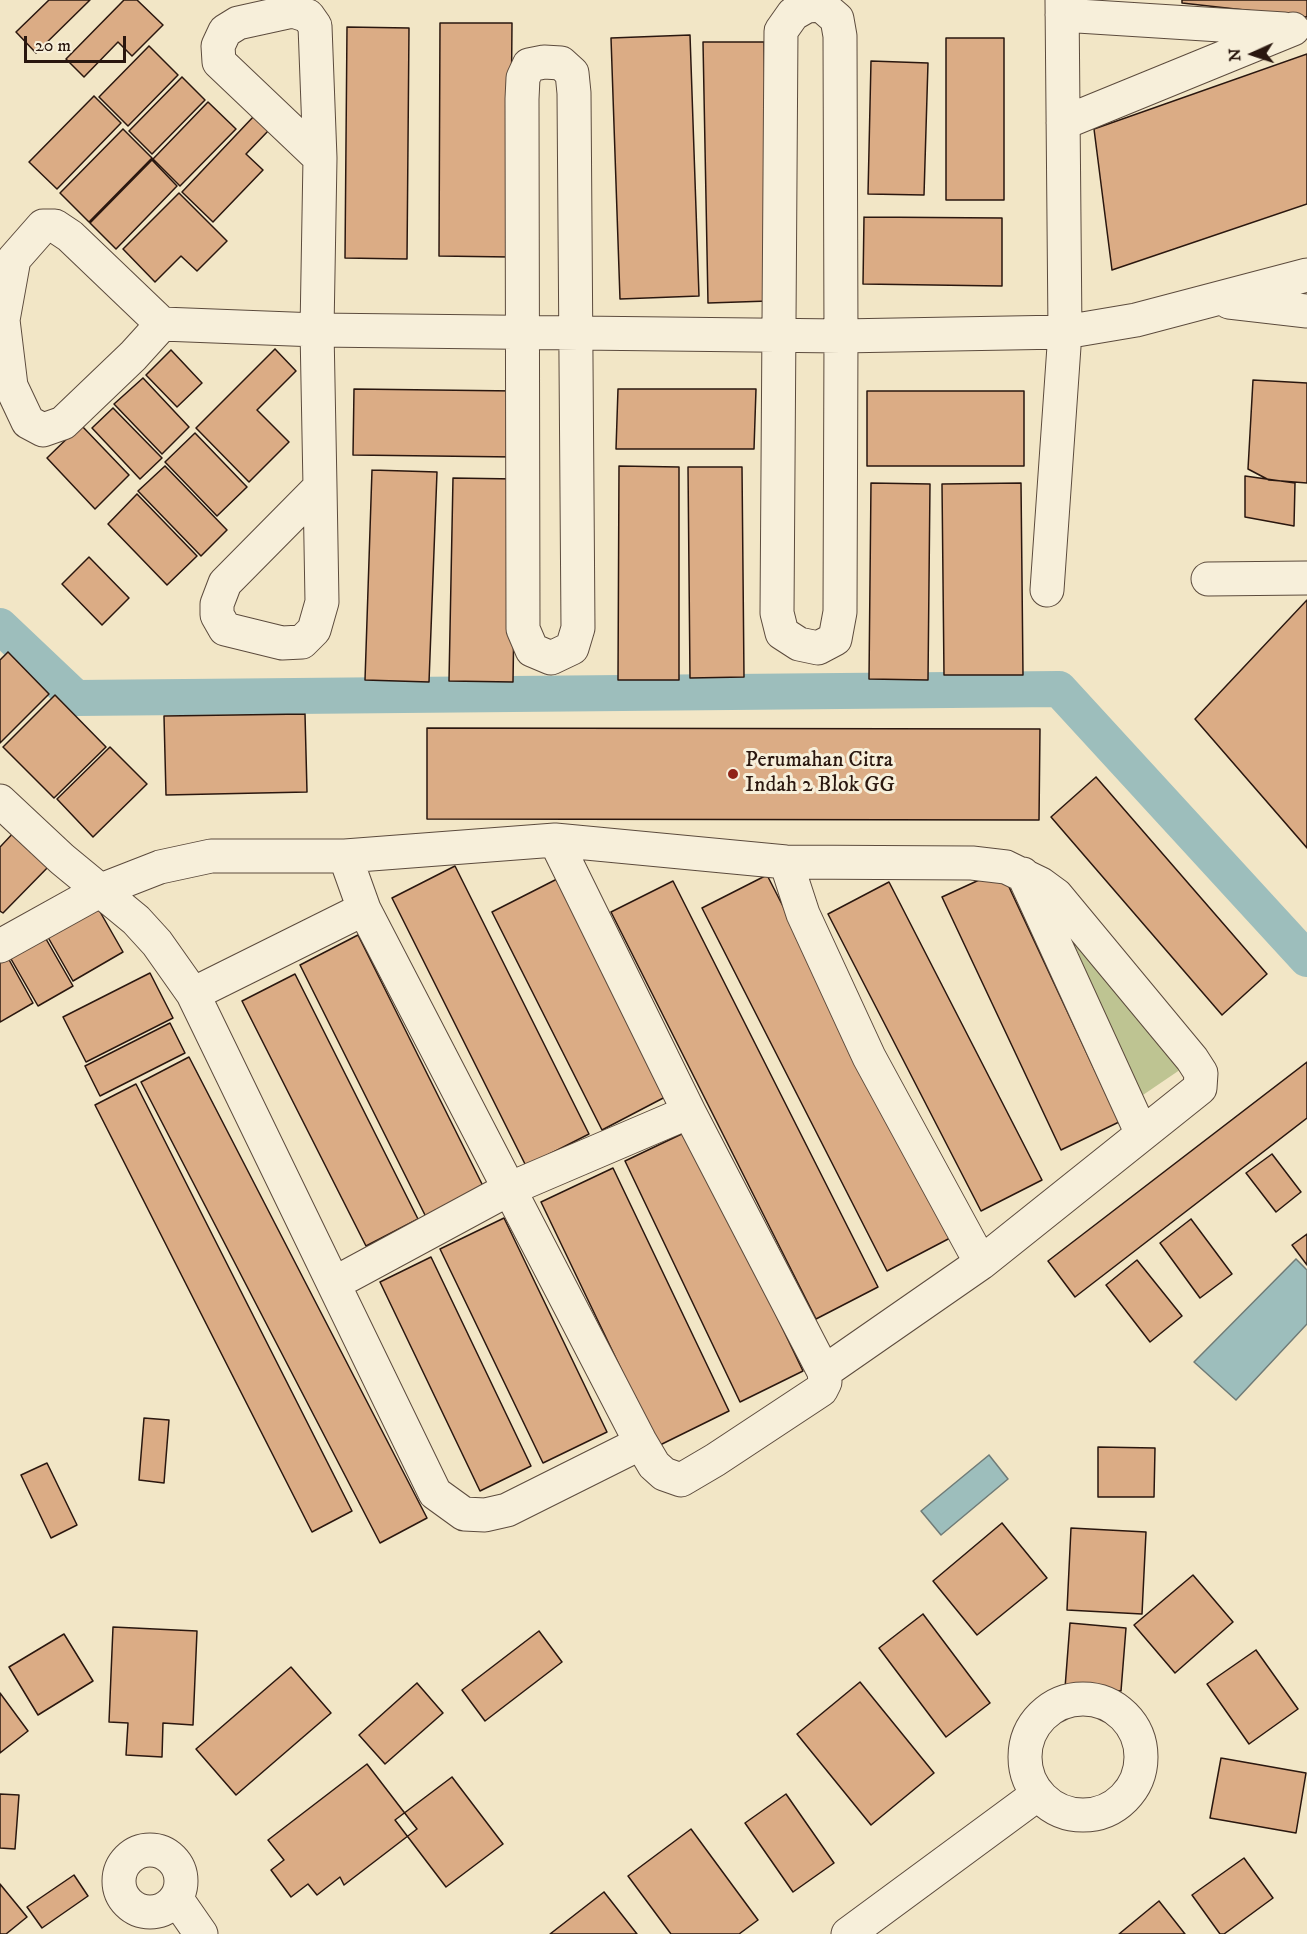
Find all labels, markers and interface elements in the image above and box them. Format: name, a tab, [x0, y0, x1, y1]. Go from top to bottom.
scale bar	[27, 24, 129, 62]
north arrow	[1223, 24, 1283, 84]
text: 20 m	[35, 35, 71, 57]
text: N	[1225, 48, 1245, 62]
place label: Perumahan Citra Indah 2 Blok GG	[745, 748, 895, 800]
marker: Perumahan Citra Indah 2 Blok GG	[726, 767, 740, 781]

